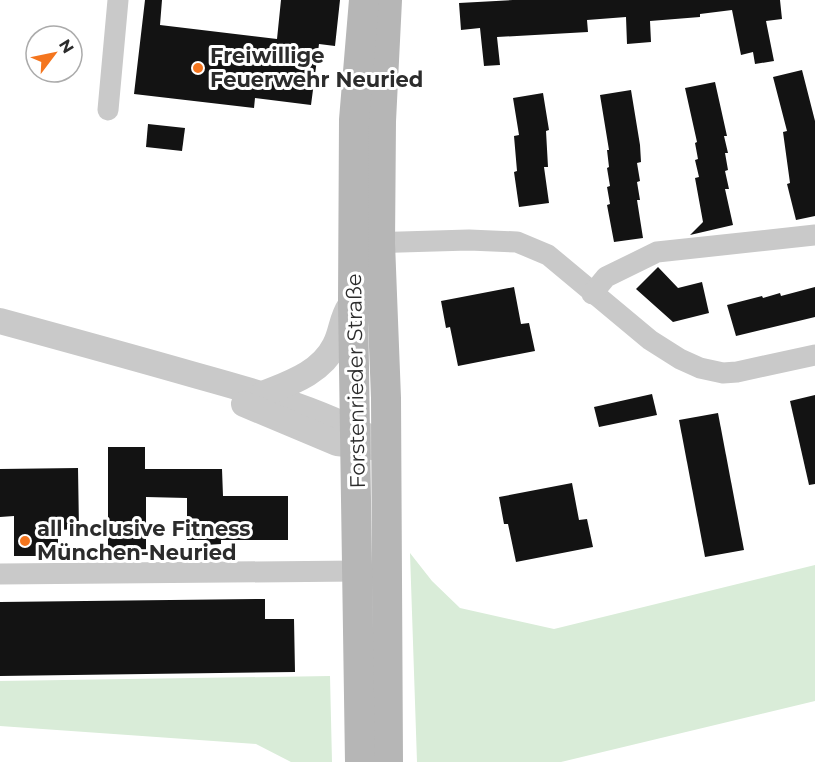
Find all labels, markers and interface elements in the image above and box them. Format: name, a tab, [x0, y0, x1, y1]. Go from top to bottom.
north arrow	[24, 24, 84, 84]
text: N	[55, 36, 78, 57]
place label: Freiwillige Feuerwehr Neuried	[210, 43, 423, 92]
marker: Freiwillige Feuerwehr Neuried	[191, 61, 205, 75]
street label: Forstenrieder Straße	[341, 273, 370, 489]
place label: all inclusive Fitness München-Neuried	[37, 516, 250, 565]
marker: all inclusive Fitness München-Neuried	[18, 534, 32, 548]

